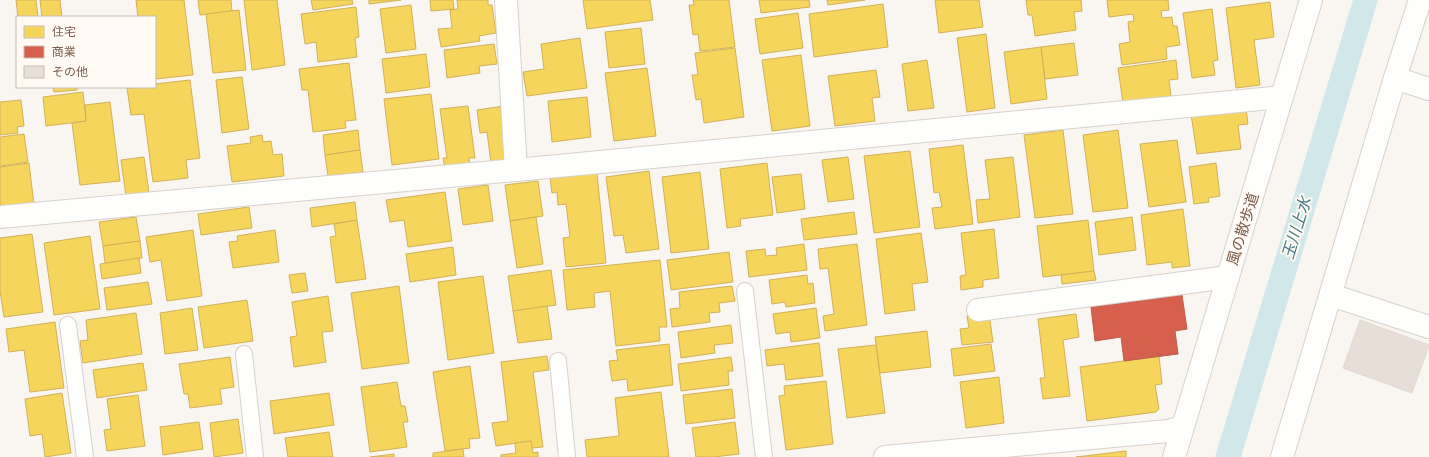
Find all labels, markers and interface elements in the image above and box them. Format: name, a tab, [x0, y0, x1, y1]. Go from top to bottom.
legend	[16, 16, 156, 88]
text: 住宅	[52, 25, 76, 40]
text: 商業	[52, 45, 76, 60]
text: その他	[52, 65, 88, 80]
street label: 風の散歩道	[1223, 190, 1264, 268]
water label: 玉川上水	[1279, 193, 1316, 262]

